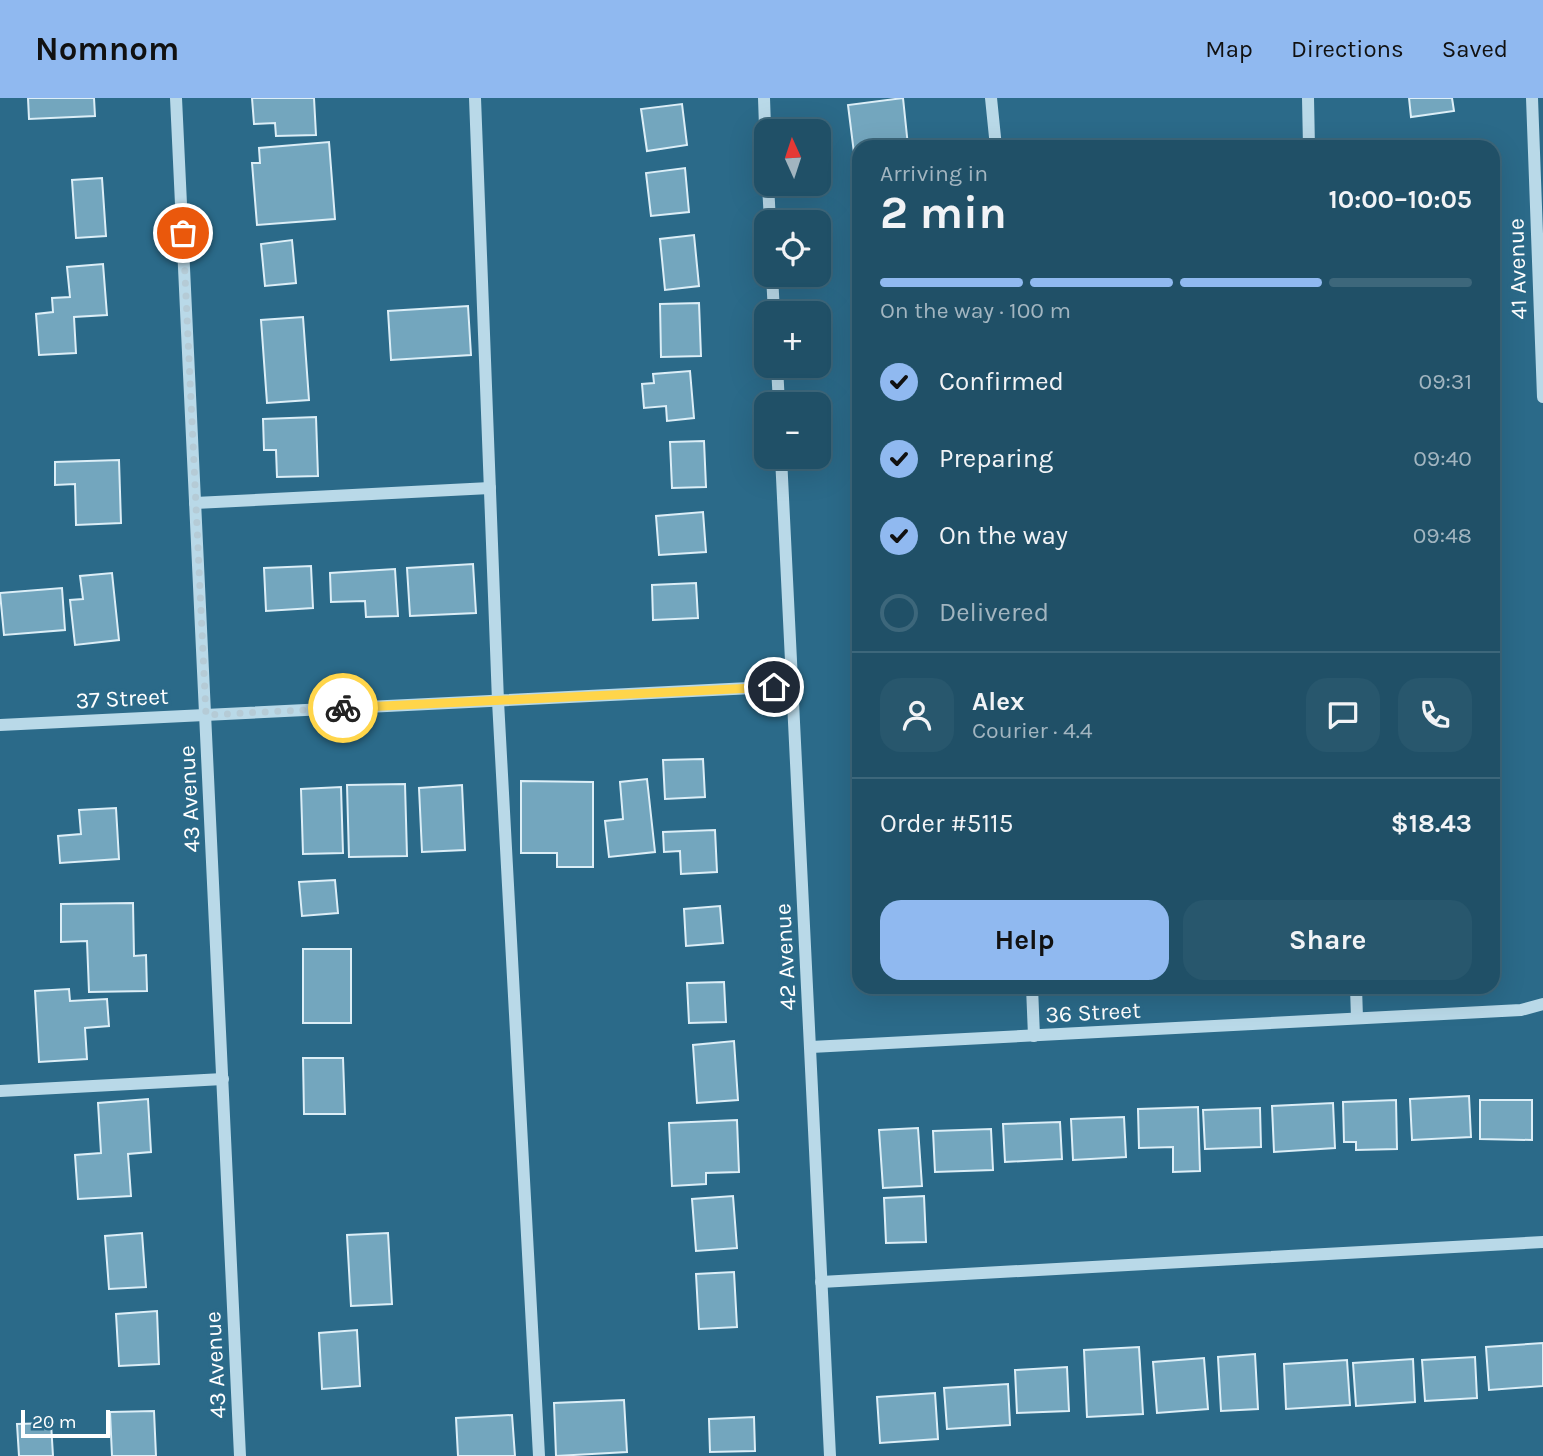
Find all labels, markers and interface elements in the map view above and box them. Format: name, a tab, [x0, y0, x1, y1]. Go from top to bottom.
text: Nomnom	[35, 30, 179, 68]
text: Map	[1205, 35, 1253, 63]
text: Directions	[1291, 35, 1404, 63]
text: Saved	[1442, 35, 1508, 63]
north arrow	[754, 119, 831, 196]
map controls	[754, 119, 831, 469]
text: Arriving in	[880, 160, 988, 187]
text: 10:00–10:05	[1328, 184, 1472, 215]
text: 2 min	[880, 186, 1007, 240]
pin	[153, 203, 213, 263]
button: locate	[754, 210, 831, 287]
icon: bag	[164, 214, 202, 252]
street label: 41 Avenue	[1502, 218, 1533, 320]
text: On the way · 100 m	[880, 297, 1071, 324]
button: +	[754, 301, 831, 378]
icon: check	[880, 363, 918, 401]
text: Confirmed	[939, 366, 1064, 397]
text: 09:31	[1419, 368, 1472, 395]
button: −	[754, 392, 831, 469]
icon: check	[880, 440, 918, 478]
text: Preparing	[939, 443, 1053, 474]
text: 09:40	[1413, 445, 1472, 472]
icon: check	[880, 517, 918, 555]
text: On the way	[939, 520, 1068, 551]
text: 09:48	[1413, 522, 1472, 549]
text: Delivered	[939, 597, 1049, 628]
pin	[744, 657, 804, 717]
icon: home	[755, 668, 793, 706]
courier	[308, 673, 378, 743]
button: person	[880, 678, 954, 752]
button: chat	[1306, 678, 1380, 752]
button: phone	[1398, 678, 1472, 752]
street label: 37 Street	[75, 683, 170, 714]
text: Alex	[972, 686, 1024, 717]
icon: bike	[324, 689, 362, 727]
text: Courier · 4.4	[972, 717, 1093, 744]
street label: 43 Avenue	[173, 745, 206, 853]
text: Order #5115	[880, 808, 1013, 839]
text: $18.43	[1391, 808, 1472, 839]
button: Help	[880, 900, 1169, 980]
button: Share	[1183, 900, 1472, 980]
street label: 42 Avenue	[769, 903, 802, 1011]
street label: 36 Street	[1045, 997, 1142, 1028]
street label: 43 Avenue	[199, 1311, 232, 1419]
scale bar	[21, 1407, 110, 1439]
text: 20 m	[32, 1411, 77, 1433]

